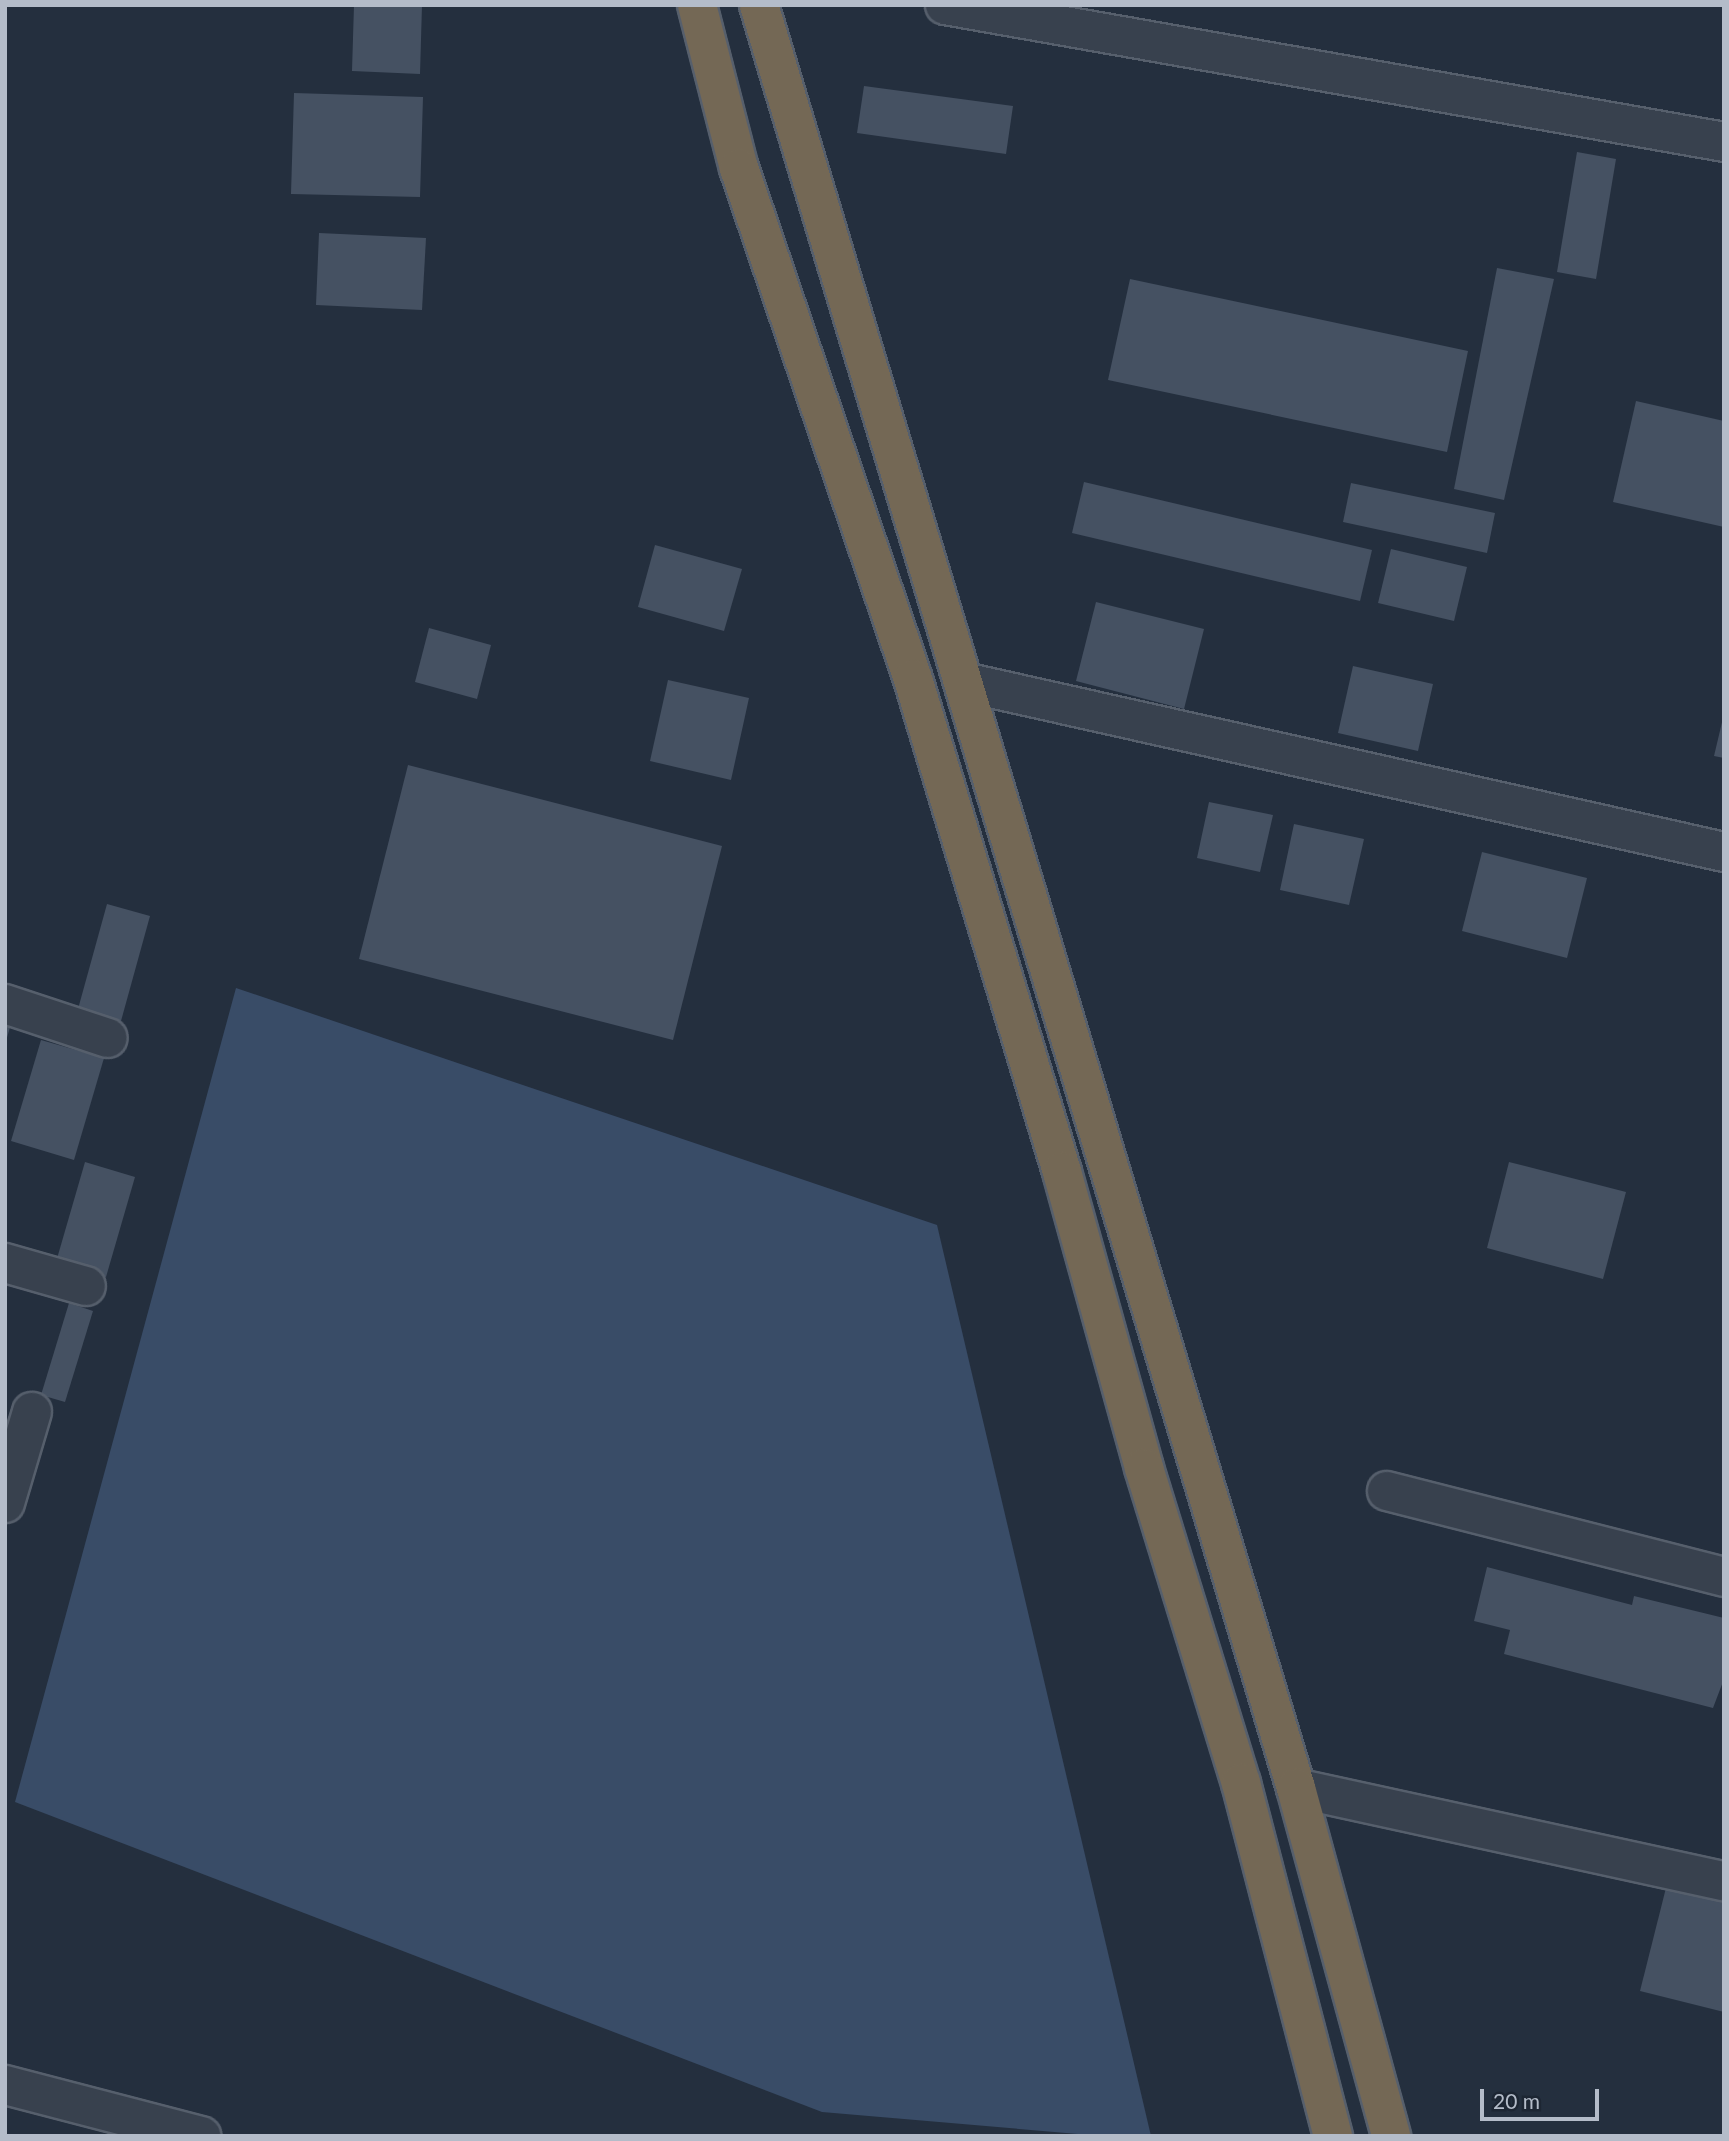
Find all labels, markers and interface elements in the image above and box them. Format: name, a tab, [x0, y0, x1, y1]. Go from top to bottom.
scale bar	[1484, 2074, 1603, 2118]
text: 20 m	[1493, 2088, 1540, 2113]

